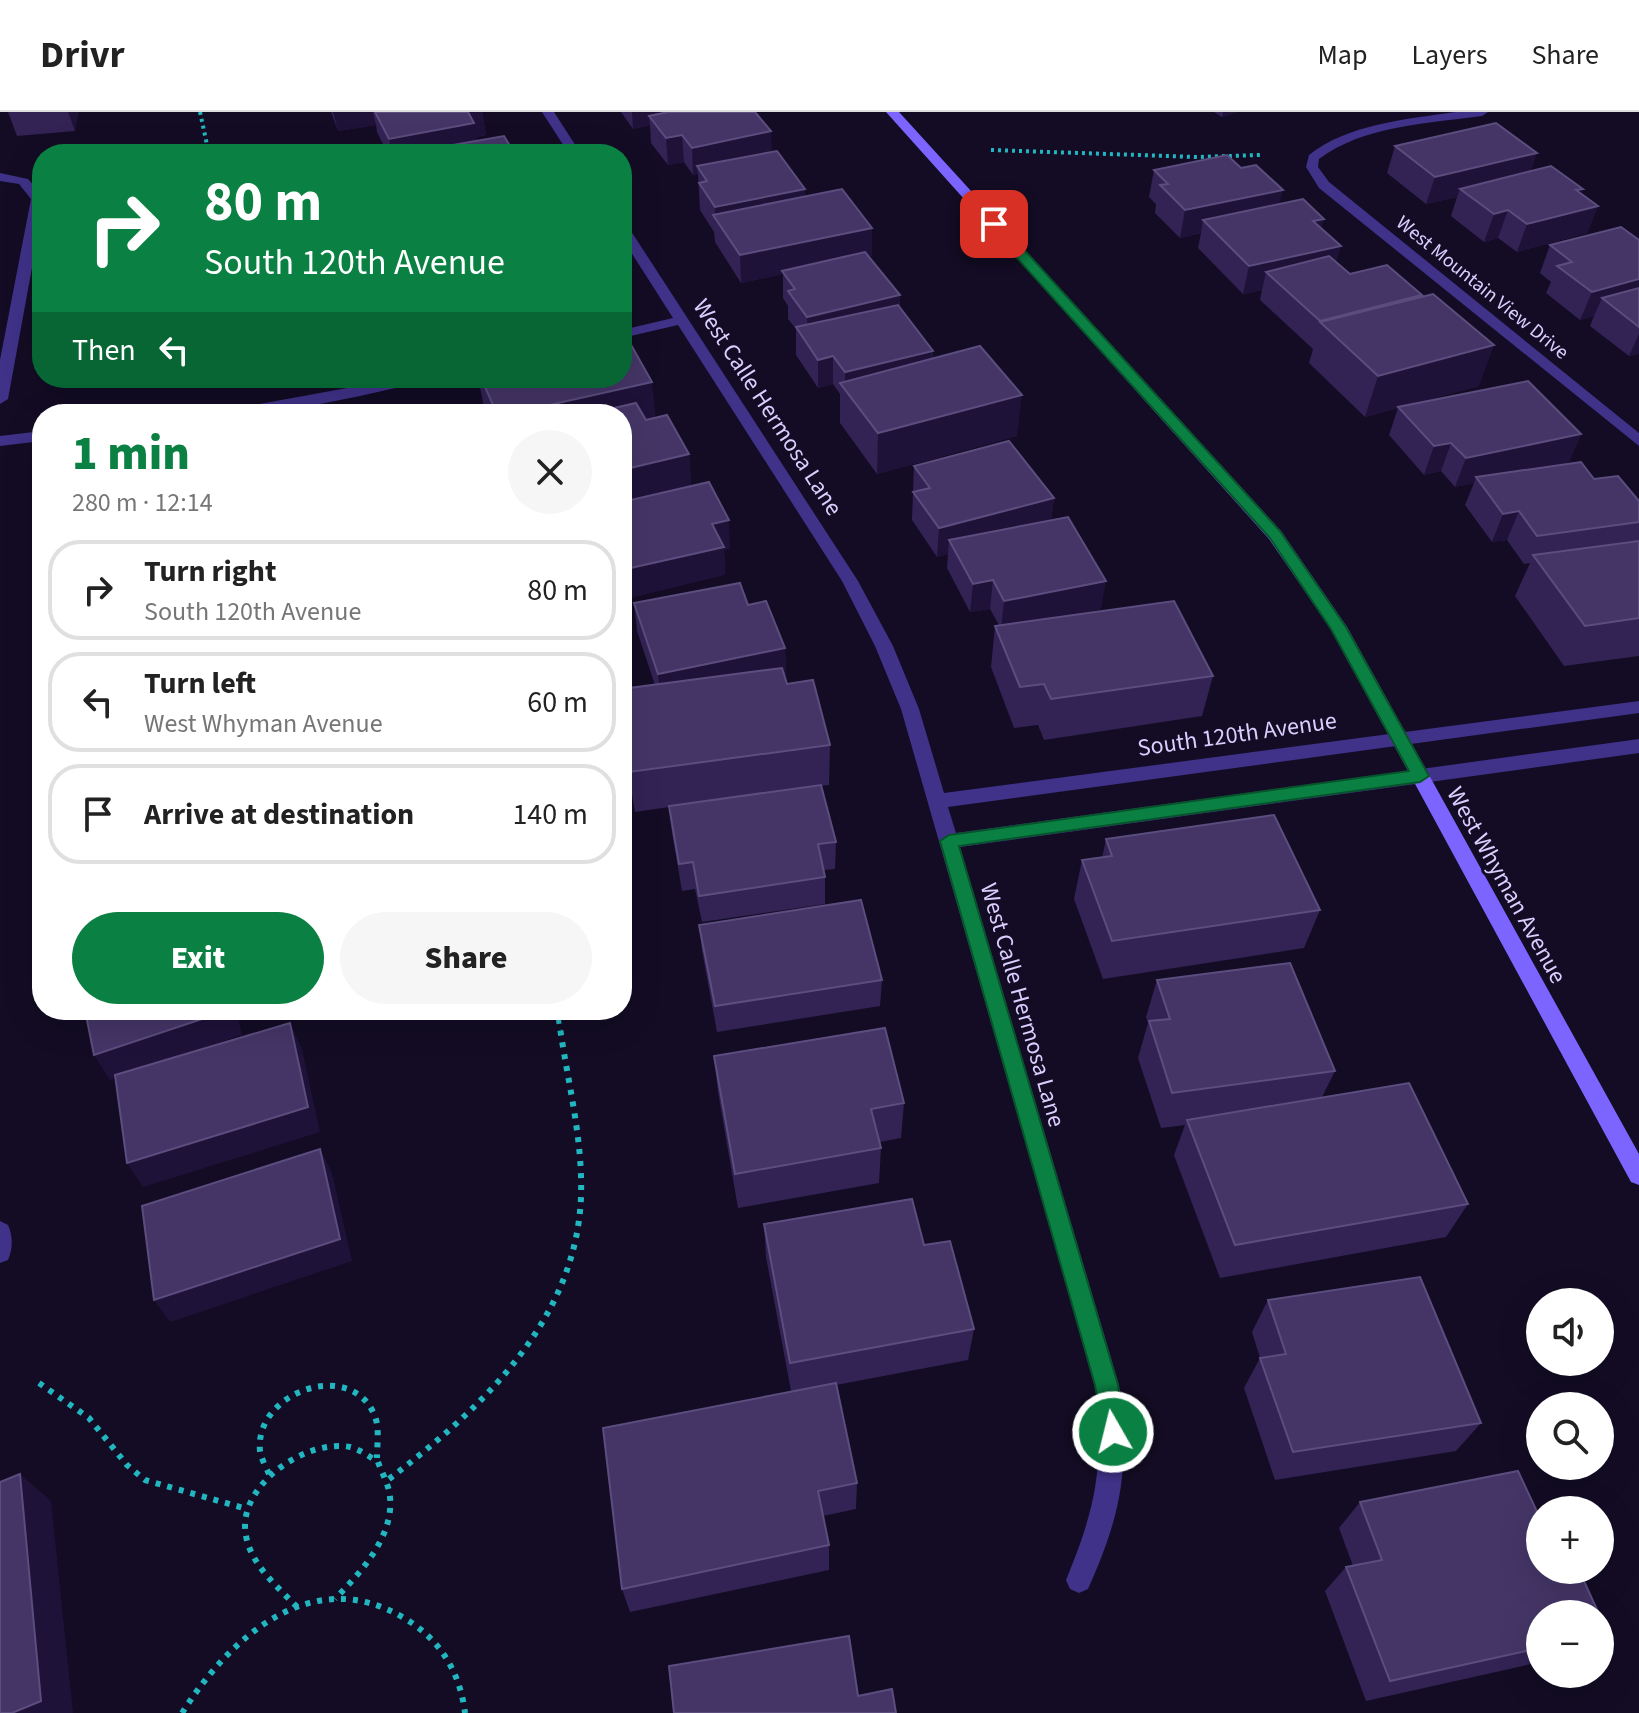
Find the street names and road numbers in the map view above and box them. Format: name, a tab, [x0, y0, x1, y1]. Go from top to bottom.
street label: West Mountain View Drive	[1390, 209, 1575, 366]
street label: West Calle Hermosa Lane	[684, 292, 851, 523]
street label: South 120th Avenue	[1135, 703, 1339, 766]
street label: West Whyman Avenue	[1438, 780, 1575, 990]
street label: West Calle Hermosa Lane	[971, 879, 1074, 1131]

